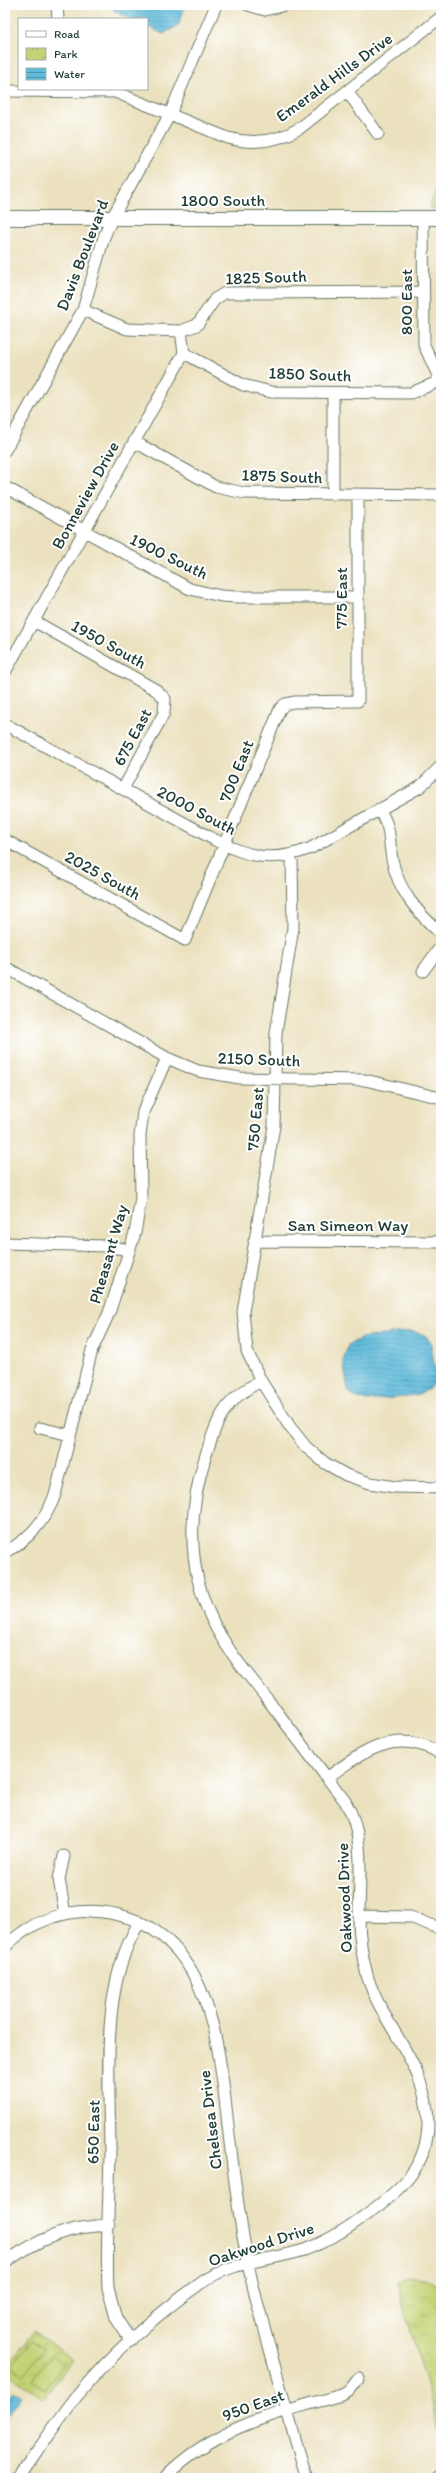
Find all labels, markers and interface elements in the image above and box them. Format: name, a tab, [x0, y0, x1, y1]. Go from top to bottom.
legend	[18, 18, 148, 90]
text: Road	[54, 27, 80, 41]
street label: Emerald Hills Drive	[272, 28, 396, 126]
text: Park	[54, 47, 78, 61]
text: Water	[54, 67, 85, 81]
street label: 1800 South	[181, 190, 266, 210]
street label: Davis Boulevard	[52, 196, 113, 314]
street label: 1825 South	[225, 266, 307, 288]
street label: 800 East	[396, 268, 416, 335]
street label: 1850 South	[268, 363, 352, 385]
street label: Bonneview Drive	[47, 438, 123, 552]
street label: 1875 South	[241, 465, 323, 487]
street label: 1900 South	[127, 529, 211, 584]
street label: 775 East	[331, 566, 351, 629]
street label: 1950 South	[68, 615, 150, 673]
street label: 675 East	[109, 704, 156, 769]
street label: 700 East	[214, 736, 258, 805]
street label: 2000 South	[154, 781, 240, 839]
street label: 2025 South	[62, 846, 145, 904]
street label: 2150 South	[217, 1048, 301, 1070]
street label: 750 East	[242, 1086, 268, 1152]
street label: Pheasant Way	[84, 1202, 132, 1306]
street label: San Simeon Way	[288, 1215, 408, 1235]
street label: Oakwood Drive	[332, 1843, 356, 1953]
street label: Chelsea Drive	[194, 2069, 226, 2171]
street label: 650 East	[82, 2099, 104, 2164]
street label: Oakwood Drive	[206, 2217, 316, 2271]
street label: 950 East	[219, 2384, 287, 2425]

